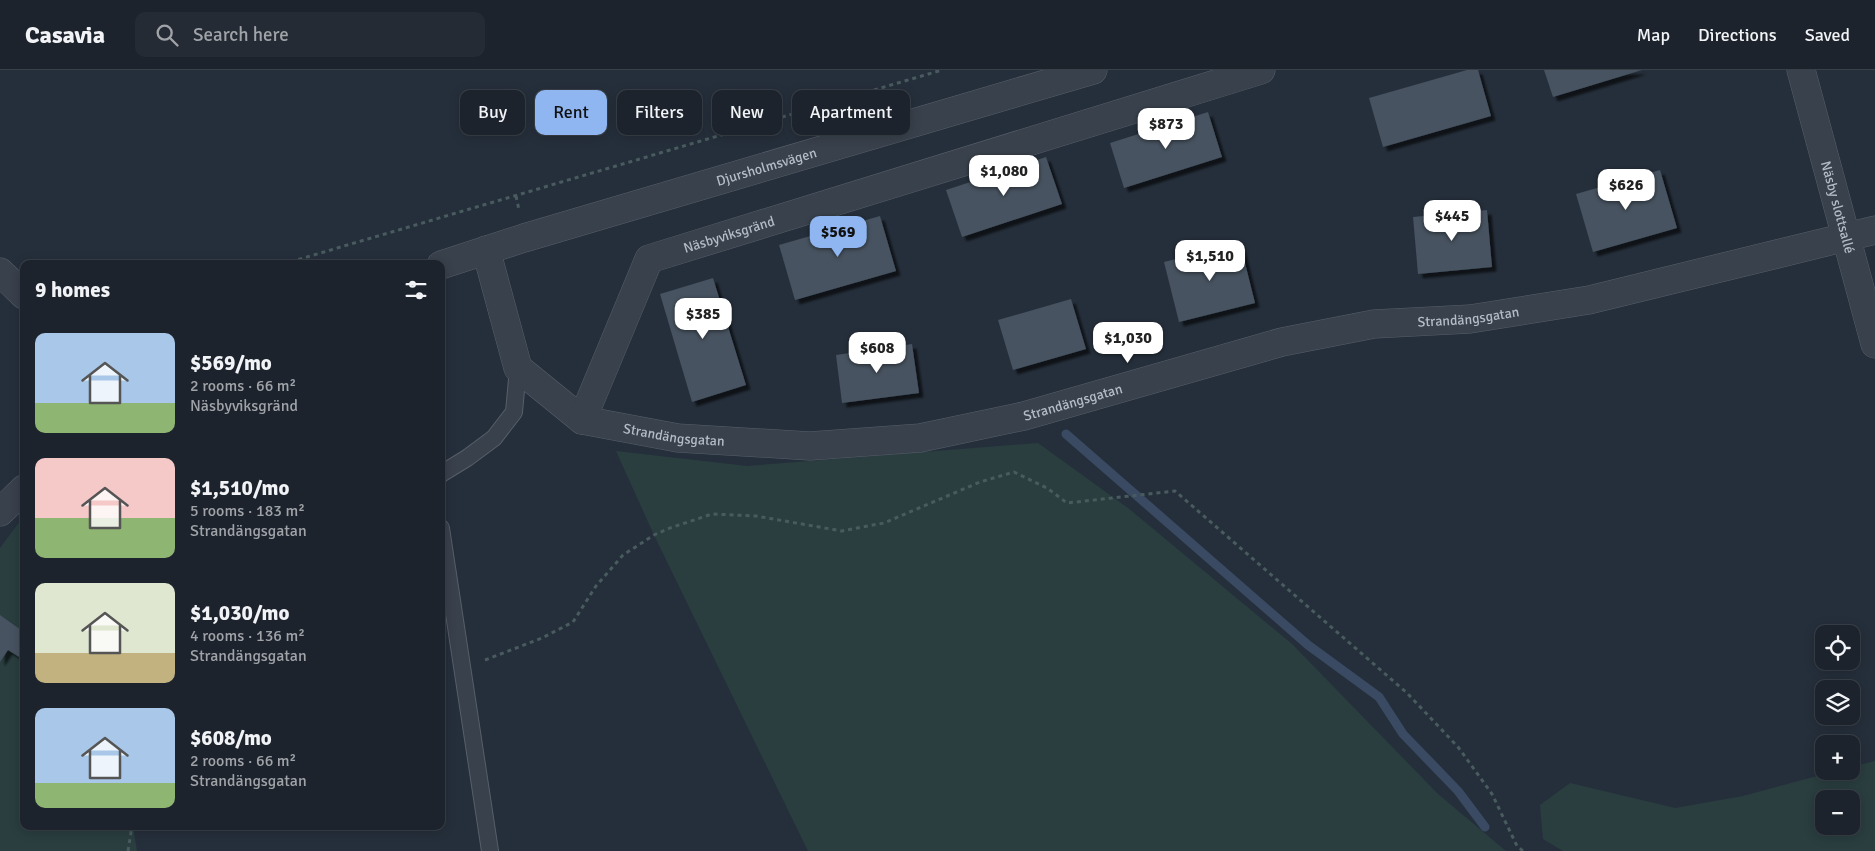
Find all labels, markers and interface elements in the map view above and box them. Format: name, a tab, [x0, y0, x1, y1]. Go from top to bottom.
search box	[135, 12, 485, 57]
text: Casavia	[25, 20, 105, 50]
icon: search	[153, 21, 181, 49]
text: Search here	[193, 23, 289, 47]
text: Map	[1637, 24, 1670, 46]
text: Directions	[1698, 24, 1777, 46]
text: Saved	[1805, 24, 1850, 46]
chip: Buy	[460, 90, 525, 135]
chip: Rent	[535, 90, 607, 135]
chip: Filters	[617, 90, 702, 135]
chip: New	[712, 90, 782, 135]
chip: Apartment	[792, 90, 910, 135]
pin: $873	[1136, 108, 1196, 150]
text: $873	[1149, 114, 1183, 134]
street label: Djursholmsvägen	[714, 144, 819, 189]
pin: $1,080	[963, 154, 1045, 197]
street label: Näsby slottsallé	[1817, 159, 1859, 255]
text: $1,080	[980, 161, 1028, 181]
pin: $626	[1596, 168, 1656, 211]
text: $626	[1609, 175, 1643, 195]
pin: $445	[1422, 200, 1482, 242]
text: $445	[1435, 206, 1469, 226]
street label: Näsbyviksgränd	[681, 212, 777, 256]
pin: $569	[808, 216, 868, 258]
text: $569	[821, 222, 855, 242]
pin: $1,510	[1169, 240, 1251, 282]
text: $1,510	[1186, 246, 1234, 266]
icon: filters	[402, 276, 430, 304]
text: 9 homes	[35, 277, 110, 303]
pin: $385	[673, 298, 733, 340]
street label: Strandängsgatan	[1417, 303, 1520, 330]
text: $385	[686, 304, 720, 324]
pin: $1,030	[1087, 322, 1169, 364]
text: $1,030	[1104, 328, 1152, 348]
pin: $608	[847, 332, 907, 374]
text: $608	[860, 338, 894, 358]
text: $569/mo	[190, 350, 272, 376]
icon: home	[75, 353, 135, 413]
text: 2 rooms · 66 m²	[190, 376, 296, 396]
street label: Strandängsgatan	[1021, 380, 1124, 424]
text: Näsbyviksgränd	[190, 396, 298, 416]
street label: Strandängsgatan	[622, 419, 725, 449]
text: $1,510/mo	[190, 475, 289, 501]
icon: home	[75, 478, 135, 538]
text: 5 rooms · 183 m²	[190, 501, 305, 521]
text: Strandängsgatan	[190, 521, 307, 541]
text: $1,030/mo	[190, 600, 289, 626]
icon: home	[75, 603, 135, 663]
map controls	[1815, 625, 1860, 835]
button: locate	[1815, 625, 1860, 670]
text: 4 rooms · 136 m²	[190, 626, 305, 646]
text: Strandängsgatan	[190, 646, 307, 666]
button: layers	[1815, 680, 1860, 725]
text: $608/mo	[190, 725, 272, 751]
icon: home	[75, 728, 135, 788]
button: +	[1815, 735, 1860, 780]
text: 2 rooms · 66 m²	[190, 751, 296, 771]
text: Strandängsgatan	[190, 771, 307, 791]
button: −	[1815, 790, 1860, 835]

